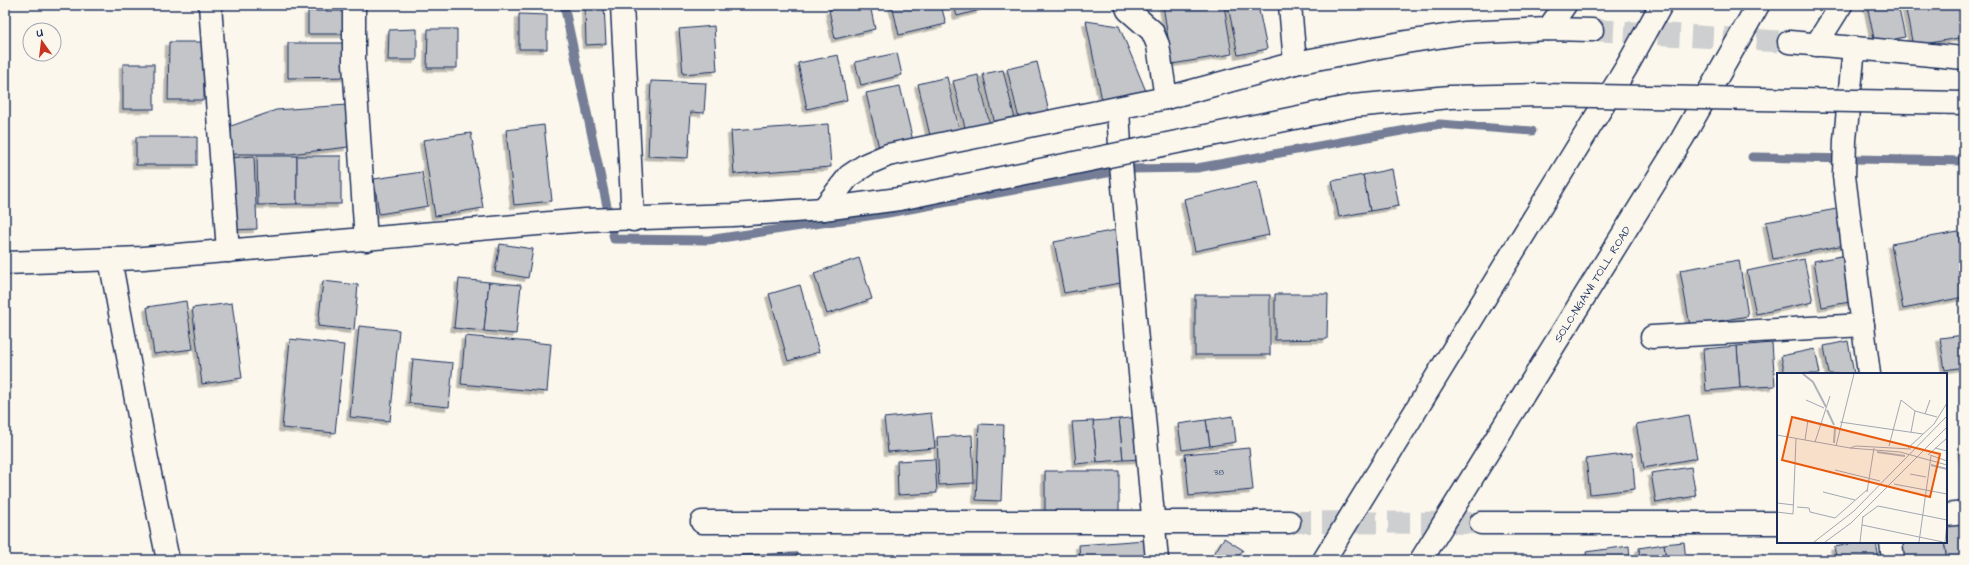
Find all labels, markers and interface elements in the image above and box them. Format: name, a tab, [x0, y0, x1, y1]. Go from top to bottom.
north arrow	[22, 22, 62, 62]
text: U	[34, 25, 45, 41]
street label: SOLO–NGAWI TOLL ROAD	[1551, 223, 1634, 345]
inset map	[1777, 373, 1947, 543]
house number: 38	[1214, 466, 1224, 479]

